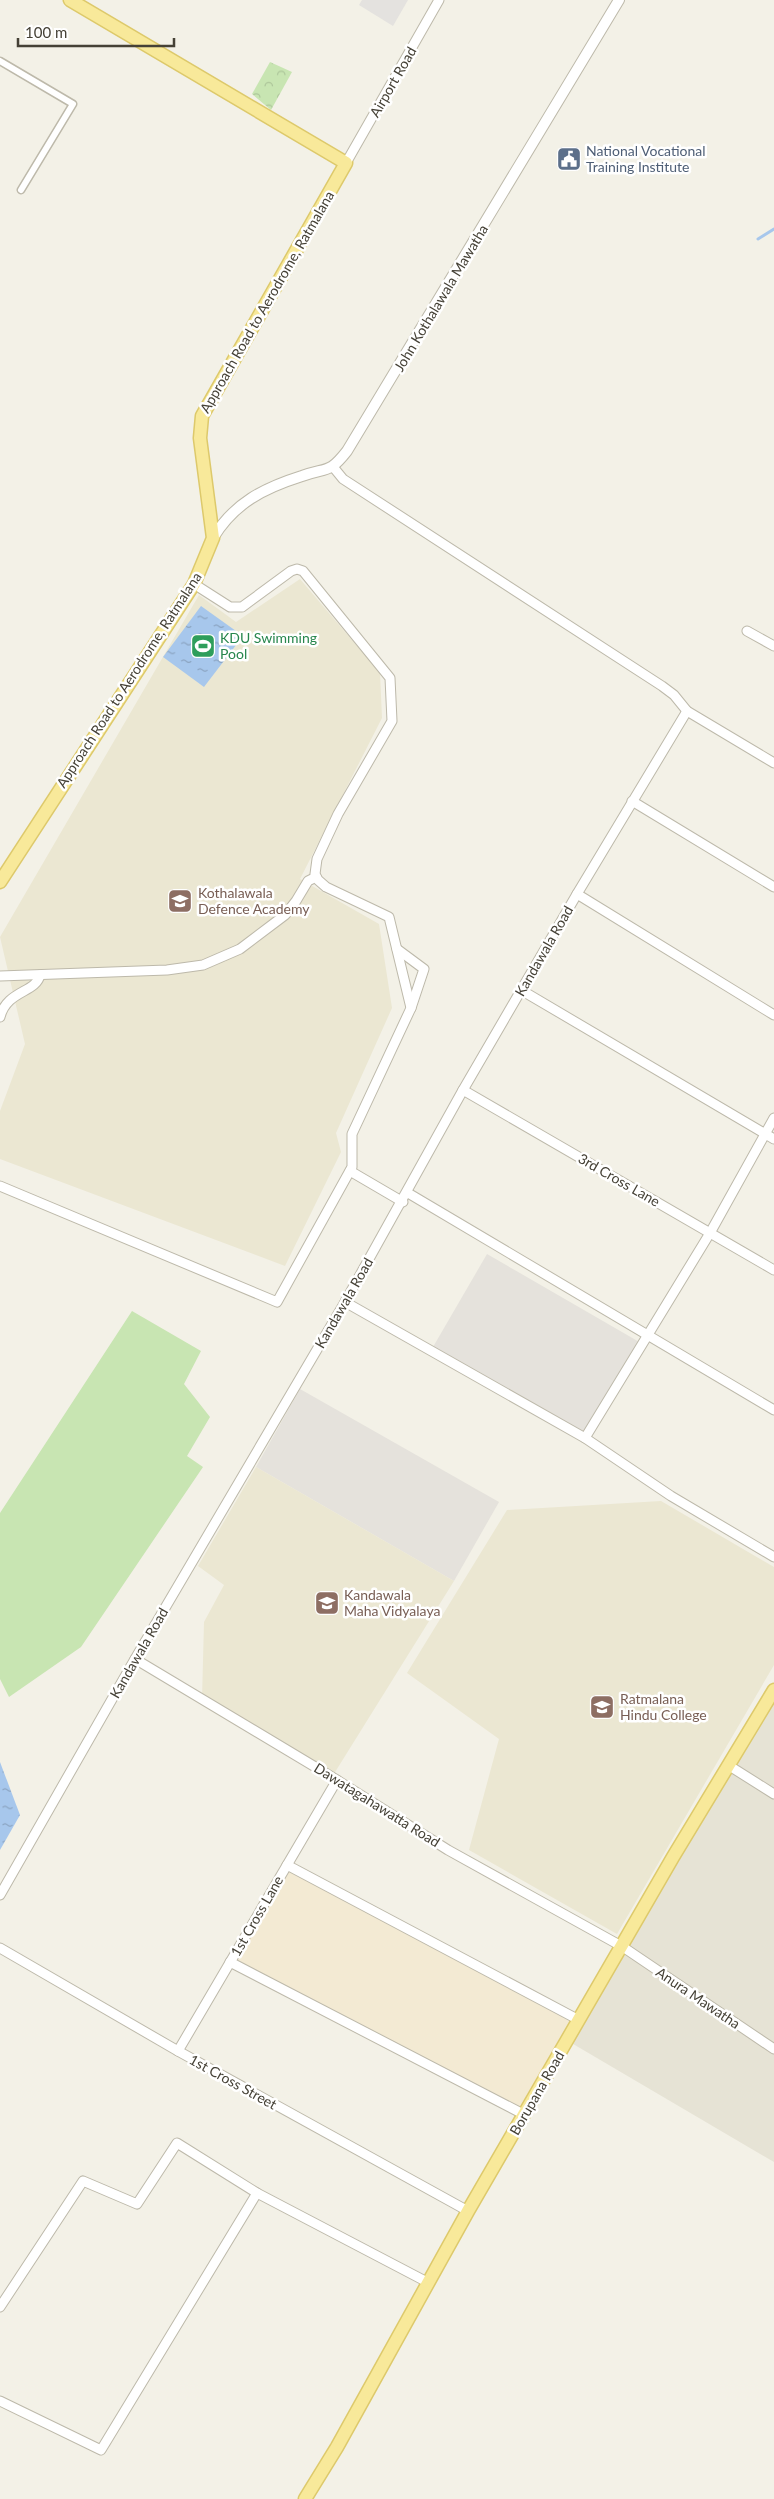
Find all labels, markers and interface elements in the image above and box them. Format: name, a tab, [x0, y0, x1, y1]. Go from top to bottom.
scale bar	[18, 15, 174, 47]
text: 100 m	[25, 23, 67, 41]
street label: Airport Road	[366, 44, 420, 120]
place label: National Vocational Training Institute	[586, 142, 706, 175]
public building icon: National Vocational Training Institute	[556, 146, 582, 172]
street label: Approach Road to Aerodrome, Ratmalana	[196, 188, 337, 416]
street label: John Kothalawala Mawatha	[390, 221, 491, 374]
street label: Approach Road to Aerodrome, Ratmalana	[52, 569, 205, 791]
place label: KDU Swimming Pool	[220, 629, 317, 662]
sports icon: KDU Swimming Pool	[190, 633, 216, 659]
place label: Kothalawala Defence Academy	[198, 884, 310, 917]
school or university icon: Kothalawala Defence Academy	[167, 888, 193, 914]
street label: Kandawala Road	[511, 903, 576, 999]
street label: 3rd Cross Lane	[575, 1149, 663, 1210]
street label: Kandawala Road	[311, 1255, 376, 1351]
place label: Kandawala Maha Vidyalaya	[344, 1586, 440, 1619]
school or university icon: Kandawala Maha Vidyalaya	[314, 1590, 340, 1616]
street label: Kandawala Road	[106, 1605, 171, 1701]
place label: Ratmalana Hindu College	[620, 1690, 707, 1723]
school or university icon: Ratmalana Hindu College	[589, 1694, 615, 1720]
street label: Dawatagahawatta Road	[311, 1759, 443, 1850]
street label: 1st Cross Lane	[227, 1873, 286, 1959]
street label: Anura Mawatha	[653, 1963, 744, 2032]
street label: Borupana Road	[506, 2048, 567, 2138]
street label: 1st Cross Street	[187, 2051, 280, 2113]

